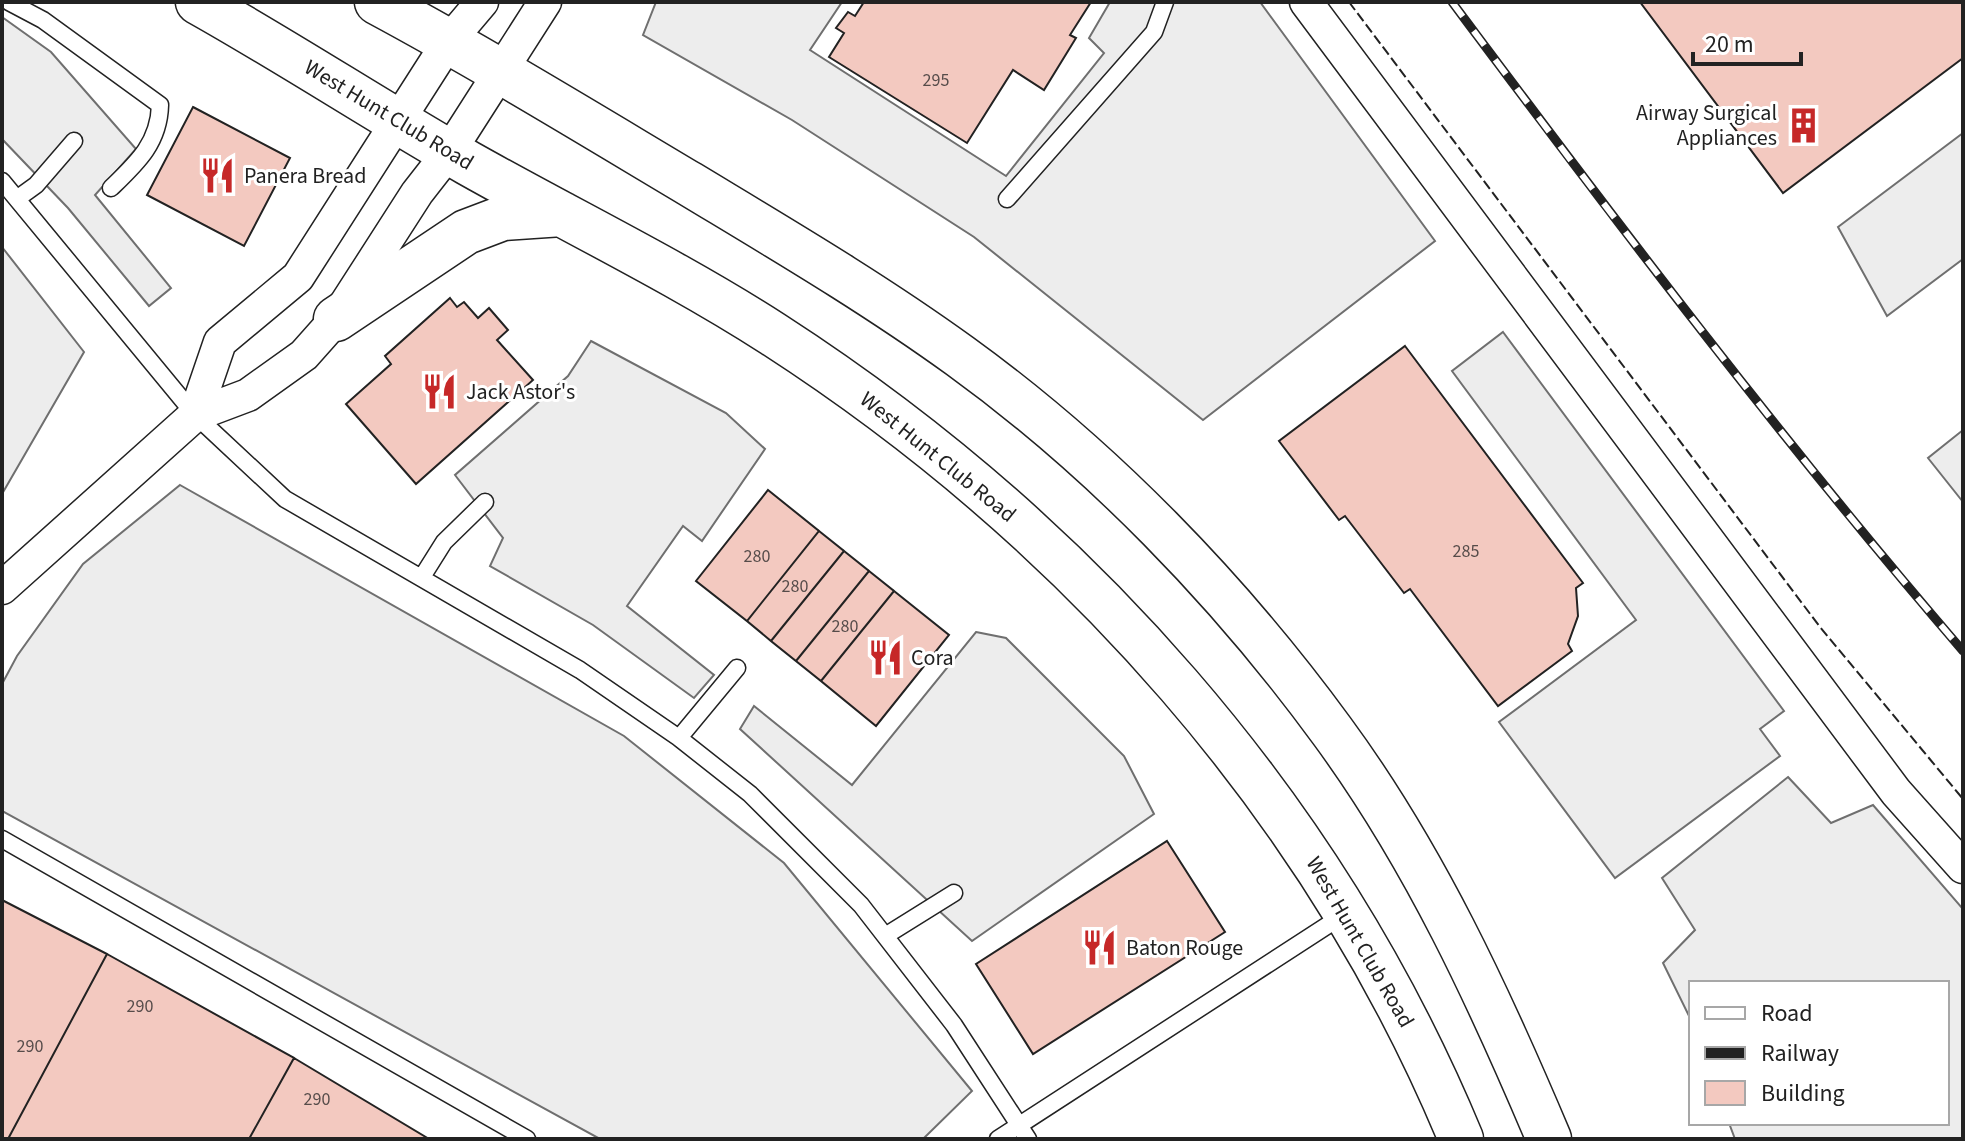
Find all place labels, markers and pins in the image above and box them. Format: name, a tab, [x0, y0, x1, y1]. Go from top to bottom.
place label: Airway Surgical Appliances	[1636, 97, 1777, 154]
building icon: Airway Surgical Appliances	[1784, 107, 1822, 145]
restaurant icon: Panera Bread	[199, 157, 237, 195]
place label: Panera Bread	[244, 160, 366, 192]
restaurant icon: Jack Astor's	[421, 373, 459, 411]
place label: Jack Astor's	[466, 376, 575, 408]
restaurant icon: Cora	[866, 639, 904, 677]
place label: Cora	[911, 642, 954, 674]
restaurant icon: Baton Rouge	[1081, 929, 1119, 967]
place label: Baton Rouge	[1126, 932, 1243, 964]

